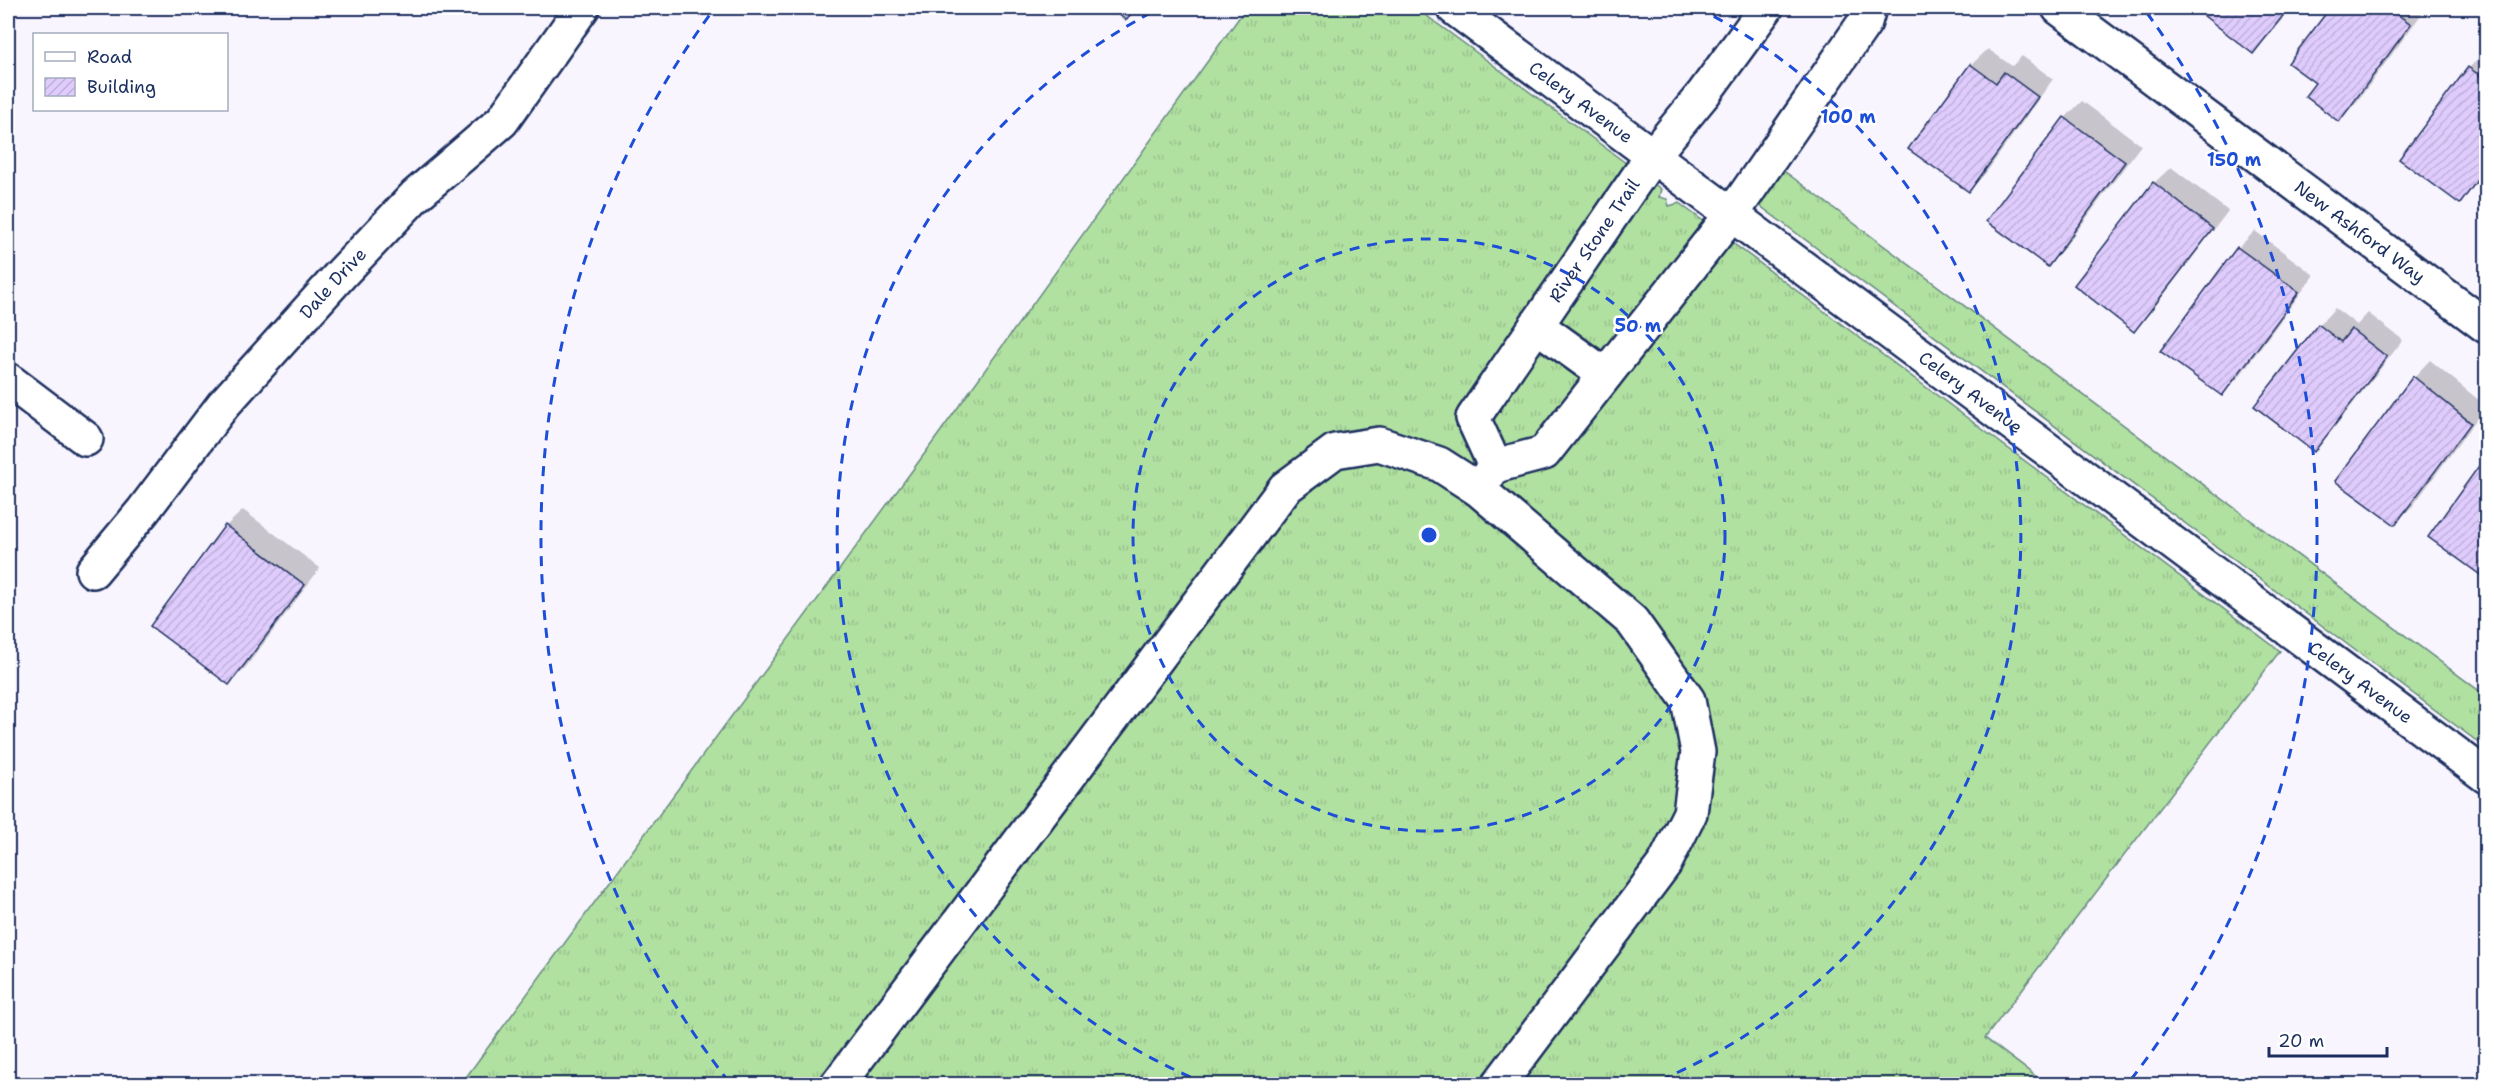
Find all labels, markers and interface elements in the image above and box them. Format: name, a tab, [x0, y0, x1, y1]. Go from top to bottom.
legend	[33, 33, 228, 111]
text: Road	[87, 45, 132, 69]
street label: Celery Avenue	[1524, 56, 1638, 149]
text: Building	[87, 75, 156, 99]
text: 100 m	[1820, 105, 1876, 129]
text: 150 m	[2207, 148, 2262, 172]
street label: River Stone Trail	[1544, 173, 1646, 307]
street label: New Ashford Way	[2289, 175, 2430, 289]
street label: Dale Drive	[294, 242, 372, 324]
text: 50 m	[1615, 314, 1662, 338]
street label: Celery Avenue	[1914, 346, 2028, 439]
centre of rings	[1419, 525, 1439, 545]
street label: Celery Avenue	[2304, 636, 2417, 729]
scale bar	[2269, 1020, 2388, 1058]
text: 20 m	[2278, 1029, 2324, 1053]

